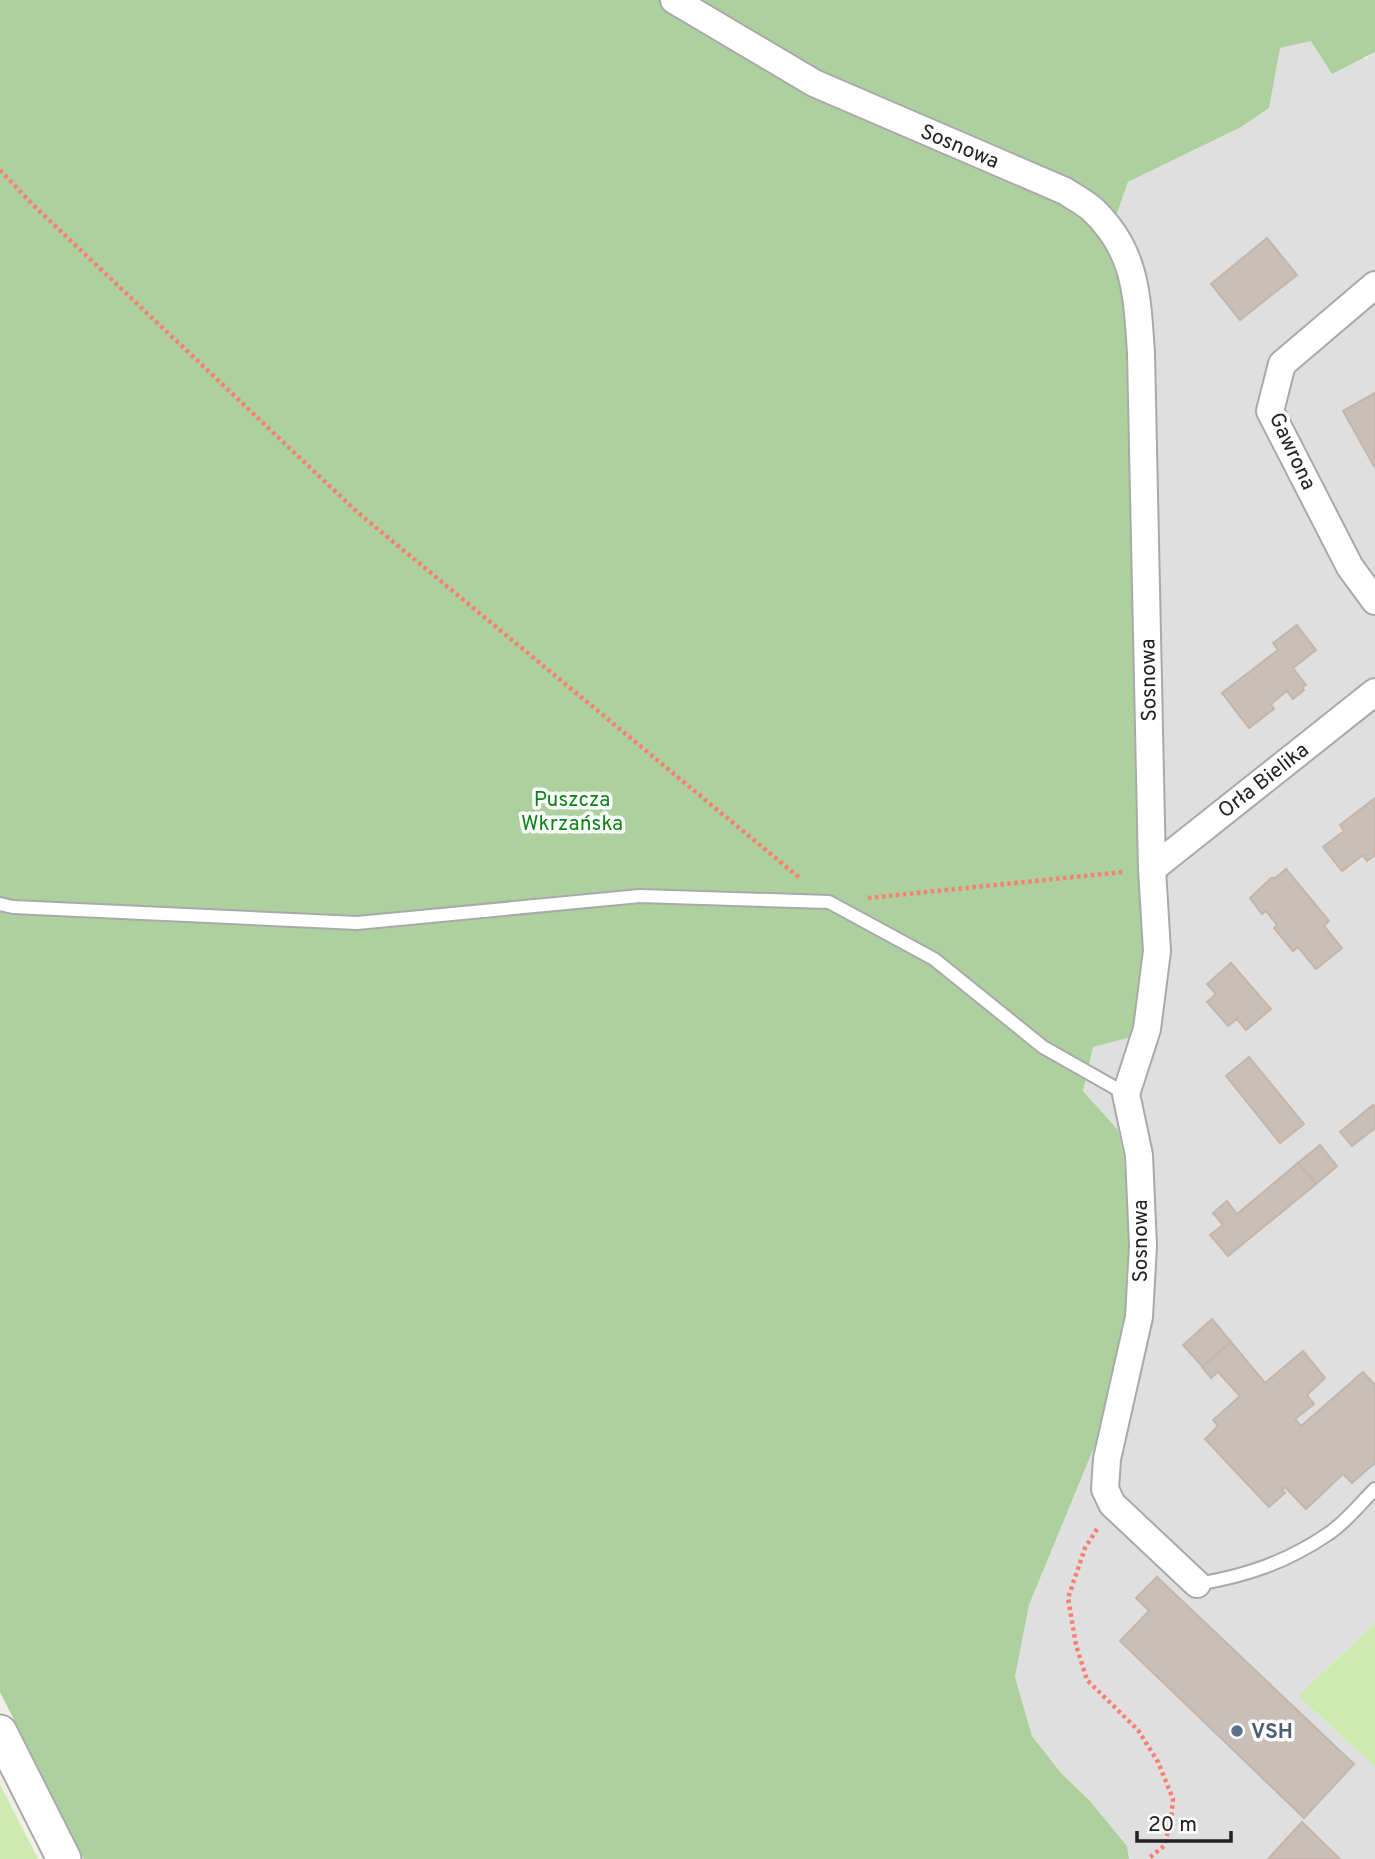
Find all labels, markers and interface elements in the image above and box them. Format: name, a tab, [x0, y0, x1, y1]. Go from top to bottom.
street label: Sosnowa	[916, 119, 1003, 176]
street label: Gawrona	[1262, 409, 1321, 495]
street label: Sosnowa	[1135, 638, 1164, 722]
street label: Orła Bielika	[1213, 737, 1315, 825]
park label: Puszcza Wkrzańska	[521, 787, 623, 838]
street label: Sosnowa	[1128, 1199, 1155, 1283]
place label: VSH	[1251, 1719, 1293, 1746]
marker: VSH	[1229, 1723, 1245, 1739]
scale bar	[1137, 1800, 1232, 1844]
text: 20 m	[1148, 1812, 1197, 1839]

